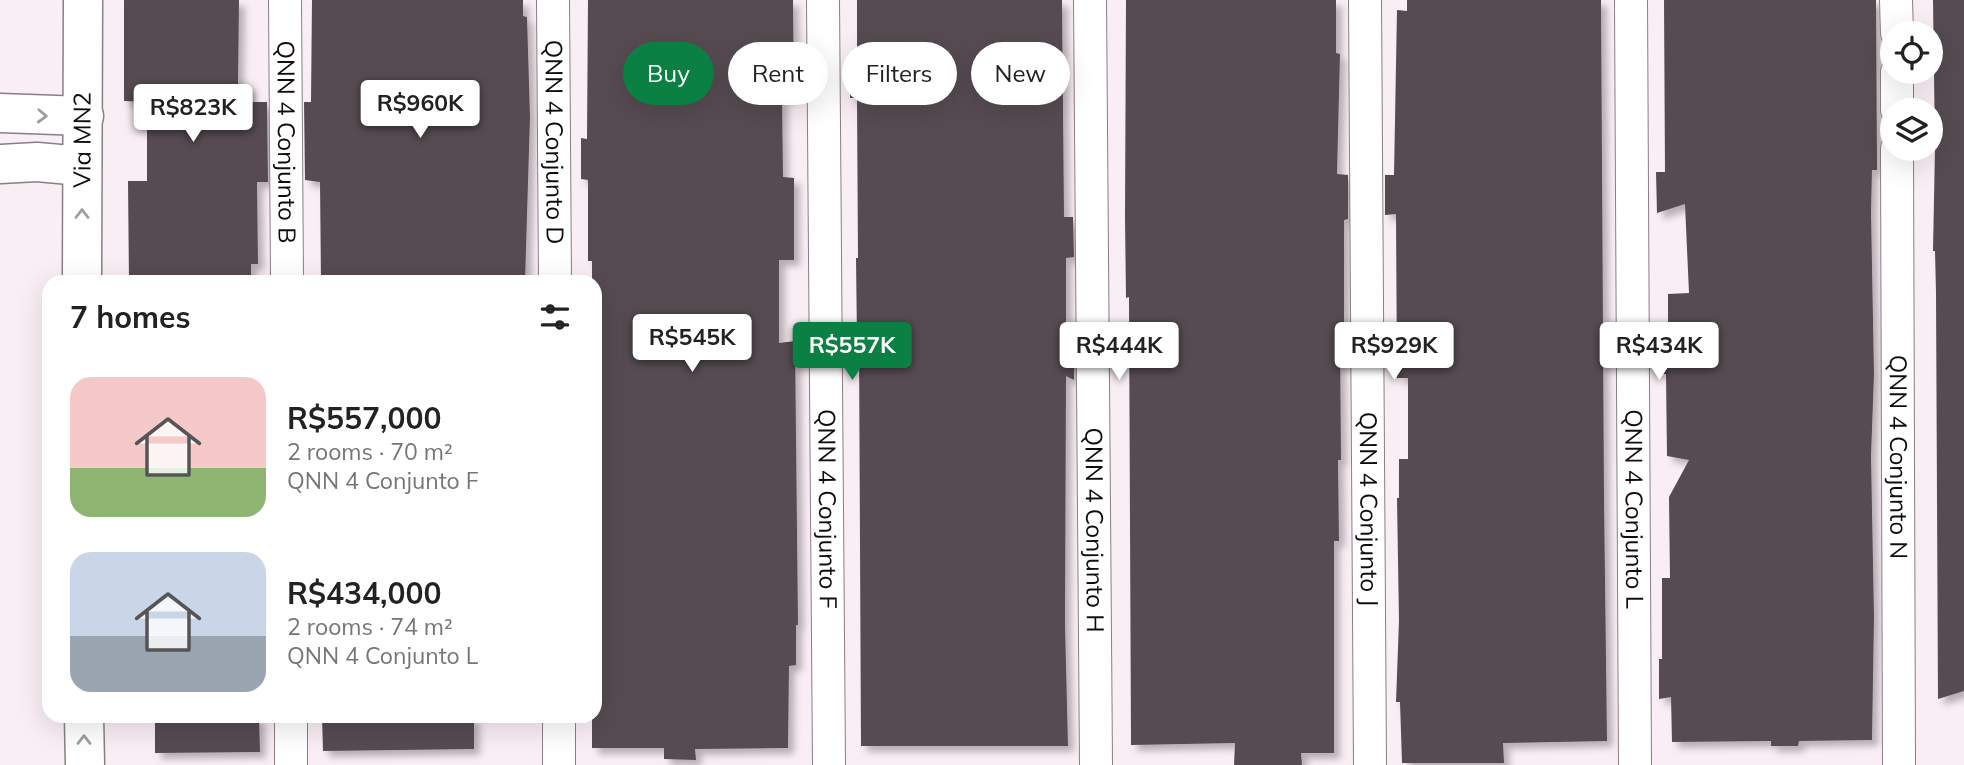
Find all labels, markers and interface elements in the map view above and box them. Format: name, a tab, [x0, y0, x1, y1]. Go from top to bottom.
map controls	[1880, 21, 1943, 161]
button: locate	[1880, 21, 1943, 84]
street label: QNN 4 Conjunto B	[271, 40, 303, 244]
street label: QNN 4 Conjunto D	[539, 40, 571, 244]
chip: Buy	[623, 42, 714, 105]
chip: Rent	[728, 42, 828, 105]
chip: Filters	[842, 42, 957, 105]
chip: New	[971, 42, 1070, 105]
pin: R$960K	[363, 80, 477, 140]
pin: R$823K	[136, 85, 250, 144]
text: R$960K	[377, 88, 463, 117]
street label: Via MN2	[66, 92, 97, 188]
text: R$823K	[150, 92, 236, 121]
button: layers	[1880, 98, 1943, 161]
one-way arrow	[37, 108, 48, 124]
one-way arrow	[74, 208, 90, 218]
text: 7 homes	[70, 298, 191, 336]
icon: filters	[536, 298, 574, 336]
pin: R$545K	[635, 314, 749, 374]
text: R$545K	[649, 322, 735, 351]
pin: R$557K	[795, 322, 909, 382]
pin: R$444K	[1062, 322, 1176, 382]
pin: R$929K	[1337, 322, 1451, 382]
pin: R$434K	[1602, 322, 1716, 382]
text: R$557K	[809, 330, 895, 359]
text: R$444K	[1076, 330, 1162, 359]
text: R$929K	[1351, 330, 1437, 359]
text: R$434K	[1616, 330, 1702, 359]
street label: QNN 4 Conjunto N	[1884, 355, 1914, 559]
text: R$557,000	[287, 399, 442, 437]
icon: home	[126, 405, 210, 489]
street label: QNN 4 Conjunto F	[812, 409, 844, 609]
street label: QNN 4 Conjunto L	[1619, 409, 1650, 609]
street label: QNN 4 Conjunto J	[1354, 412, 1385, 606]
street label: QNN 4 Conjunto H	[1079, 427, 1111, 633]
text: 2 rooms · 70 m²	[287, 437, 453, 466]
text: QNN 4 Conjunto F	[287, 466, 479, 495]
text: R$434,000	[287, 574, 442, 612]
icon: home	[126, 580, 210, 664]
text: 2 rooms · 74 m²	[287, 612, 453, 641]
text: QNN 4 Conjunto L	[287, 641, 478, 670]
one-way arrow	[77, 735, 92, 746]

